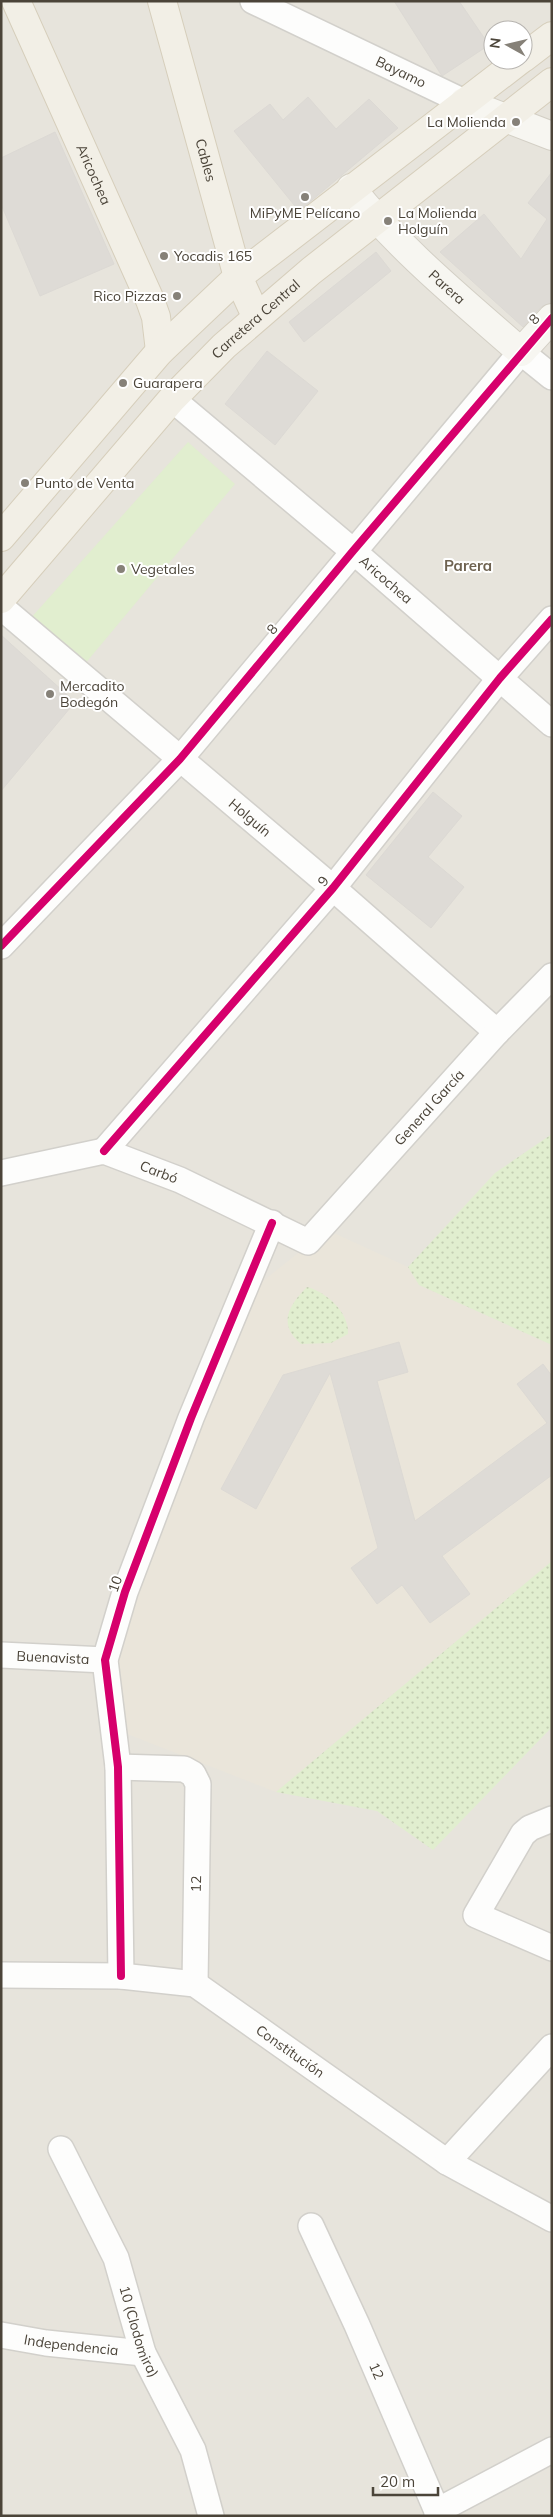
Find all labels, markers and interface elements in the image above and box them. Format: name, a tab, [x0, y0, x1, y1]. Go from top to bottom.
north arrow	[483, 20, 533, 70]
text: N	[485, 37, 505, 50]
street label: Bayamo	[373, 52, 429, 92]
place label: La Molienda	[427, 113, 506, 131]
marker: La Molienda	[510, 116, 522, 128]
street label: Cables	[191, 136, 220, 184]
street label: Aricochea	[72, 141, 115, 208]
marker: MiPyME Pelícano	[299, 191, 311, 203]
place label: MiPyME Pelícano	[250, 204, 360, 222]
place label: La Molienda Holguín	[398, 204, 477, 238]
marker: La Molienda Holguín	[382, 215, 394, 227]
place label: Yocadis 165	[173, 247, 252, 265]
marker: Yocadis 165	[158, 250, 170, 262]
street label: Parera	[425, 266, 469, 308]
street label: Carretera Central	[208, 276, 304, 362]
place label: Rico Pizzas	[93, 287, 167, 305]
marker: Rico Pizzas	[171, 290, 183, 302]
street label: 8	[524, 310, 544, 328]
place label: Guarapera	[133, 374, 203, 392]
marker: Guarapera	[117, 377, 129, 389]
place label: Punto de Venta	[35, 474, 135, 492]
marker: Punto de Venta	[19, 477, 31, 489]
street label: Aricochea	[356, 552, 416, 608]
district label: Parera	[444, 556, 492, 575]
place label: Vegetales	[131, 560, 195, 578]
marker: Vegetales	[115, 563, 127, 575]
street label: 8	[262, 620, 282, 638]
place label: Mercadito Bodegón	[60, 677, 124, 711]
marker: Mercadito Bodegón	[44, 688, 56, 700]
street label: Holguín	[225, 795, 275, 841]
street label: 9	[313, 872, 333, 890]
street label: General García	[390, 1066, 468, 1149]
street label: Carbó	[137, 1157, 180, 1187]
street label: 10	[104, 1573, 126, 1595]
street label: Buenavista	[16, 1647, 90, 1668]
street label: 12	[187, 1875, 205, 1893]
street label: Constitución	[252, 2021, 328, 2082]
street label: 10 (Clodomira)	[115, 2284, 163, 2380]
street label: Independencia	[23, 2330, 119, 2359]
street label: 12	[365, 2360, 388, 2382]
scale bar	[373, 2464, 438, 2496]
text: 20 m	[380, 2472, 415, 2491]

